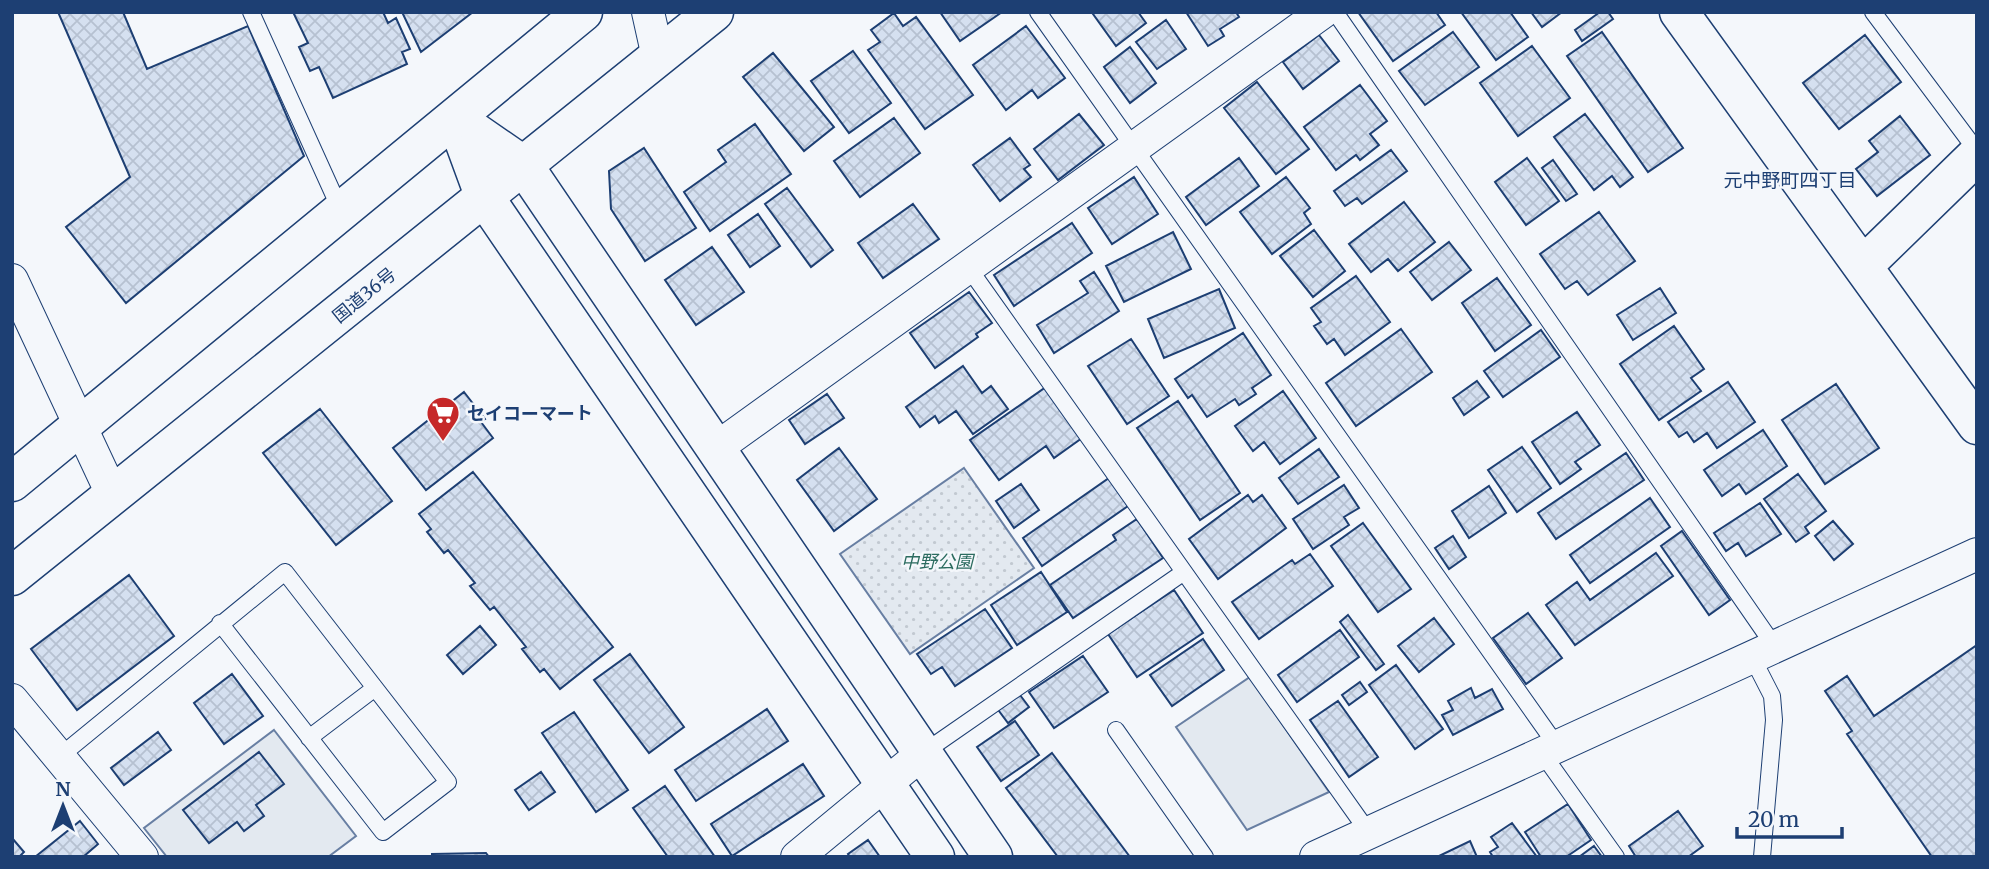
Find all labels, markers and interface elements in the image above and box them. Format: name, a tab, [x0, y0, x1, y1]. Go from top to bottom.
district label: 元中野町四丁目	[1723, 168, 1857, 192]
street label: 国道36号	[328, 262, 400, 328]
supermarket icon: セイコーマート	[424, 394, 462, 443]
place label: セイコーマート	[467, 402, 593, 425]
park label: 中野公園	[901, 550, 976, 573]
north arrow	[28, 771, 98, 841]
text: N	[55, 777, 71, 801]
scale bar	[1737, 796, 1842, 840]
text: 20 m	[1748, 806, 1800, 833]

